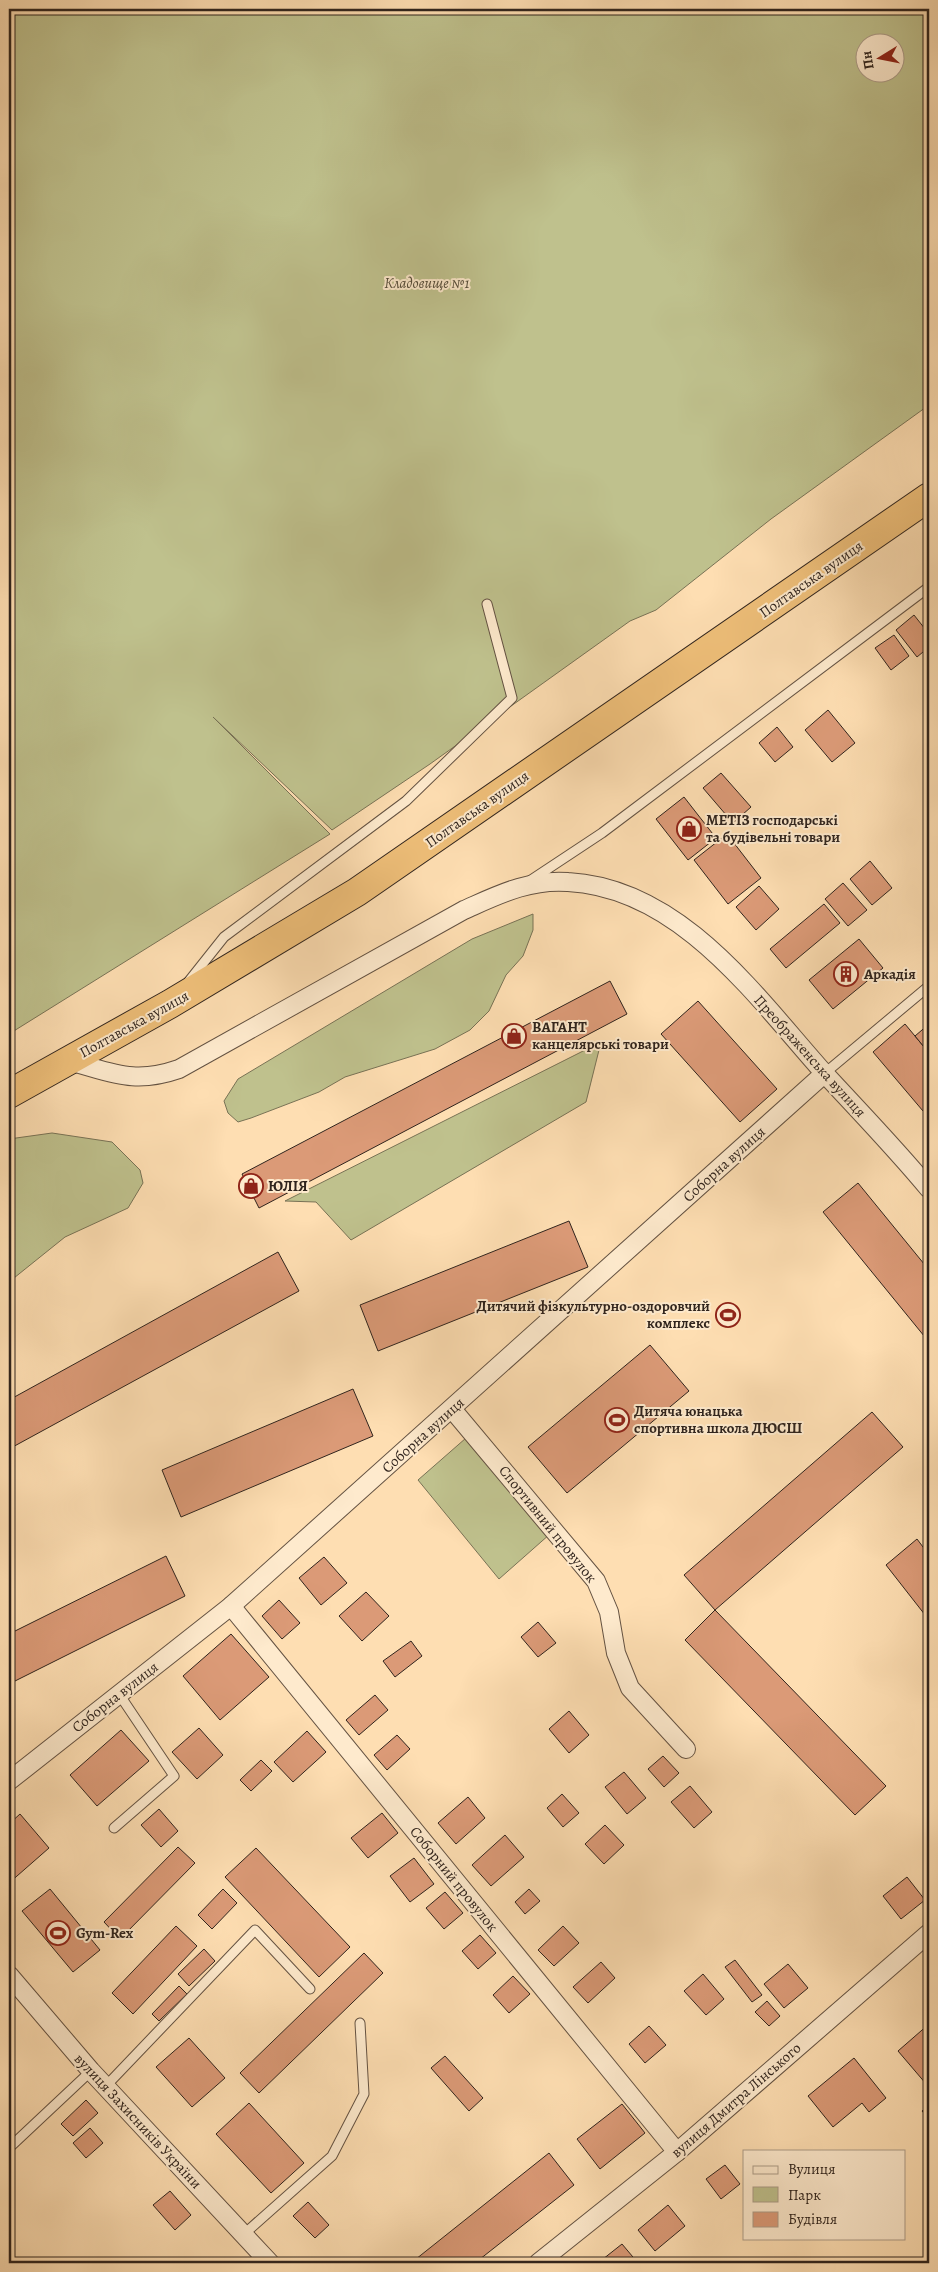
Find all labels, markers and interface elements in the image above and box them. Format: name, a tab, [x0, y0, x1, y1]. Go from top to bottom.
north arrow	[856, 32, 906, 82]
text: Пн	[857, 50, 879, 71]
park label: Кладовище №1	[384, 273, 470, 293]
street label: Полтавська вулиця	[755, 536, 867, 622]
street label: Полтавська вулиця	[421, 766, 533, 852]
place label: МЕТІЗ господарські та будівельні товари	[706, 810, 840, 847]
shop icon: МЕТІЗ господарські та будівельні товари	[676, 816, 702, 842]
building icon: Аркадія	[833, 961, 859, 987]
place label: Аркадія	[863, 964, 916, 984]
street label: Полтавська вулиця	[76, 986, 192, 1062]
street label: Преображенська вулиця	[750, 990, 870, 1122]
place label: ВАГАНТ канцелярські товари	[532, 1017, 669, 1054]
shop icon: ВАГАНТ канцелярські товари	[501, 1023, 527, 1049]
street label: Соборна вулиця	[679, 1122, 769, 1206]
shop icon: ЮЛІЯ	[238, 1173, 264, 1199]
place label: ЮЛІЯ	[268, 1176, 308, 1196]
place label: Дитячий фізкультурно-оздоровчий комплекс	[476, 1296, 710, 1333]
sports icon: Дитячий фізкультурно-оздоровчий комплекс	[715, 1302, 741, 1328]
street label: Соборна вулиця	[378, 1393, 468, 1477]
place label: Дитяча юнацька спортивна школа ДЮСШ	[634, 1401, 803, 1438]
sports icon: Дитяча юнацька спортивна школа ДЮСШ	[604, 1407, 630, 1433]
street label: Спортивний провулок	[494, 1461, 602, 1587]
street label: Соборна вулиця	[68, 1657, 162, 1737]
street label: Соборний провулок	[405, 1822, 503, 1936]
sports icon: Gym-Rex	[45, 1920, 71, 1946]
place label: Gym-Rex	[76, 1923, 134, 1943]
street label: вулиця Дмитра Лінського	[667, 2038, 805, 2162]
street label: вулиця Захисників України	[70, 2049, 206, 2193]
legend	[743, 2150, 906, 2240]
text: Вулиця	[788, 2159, 835, 2179]
text: Парк	[788, 2185, 821, 2205]
text: Будівля	[788, 2209, 837, 2229]

